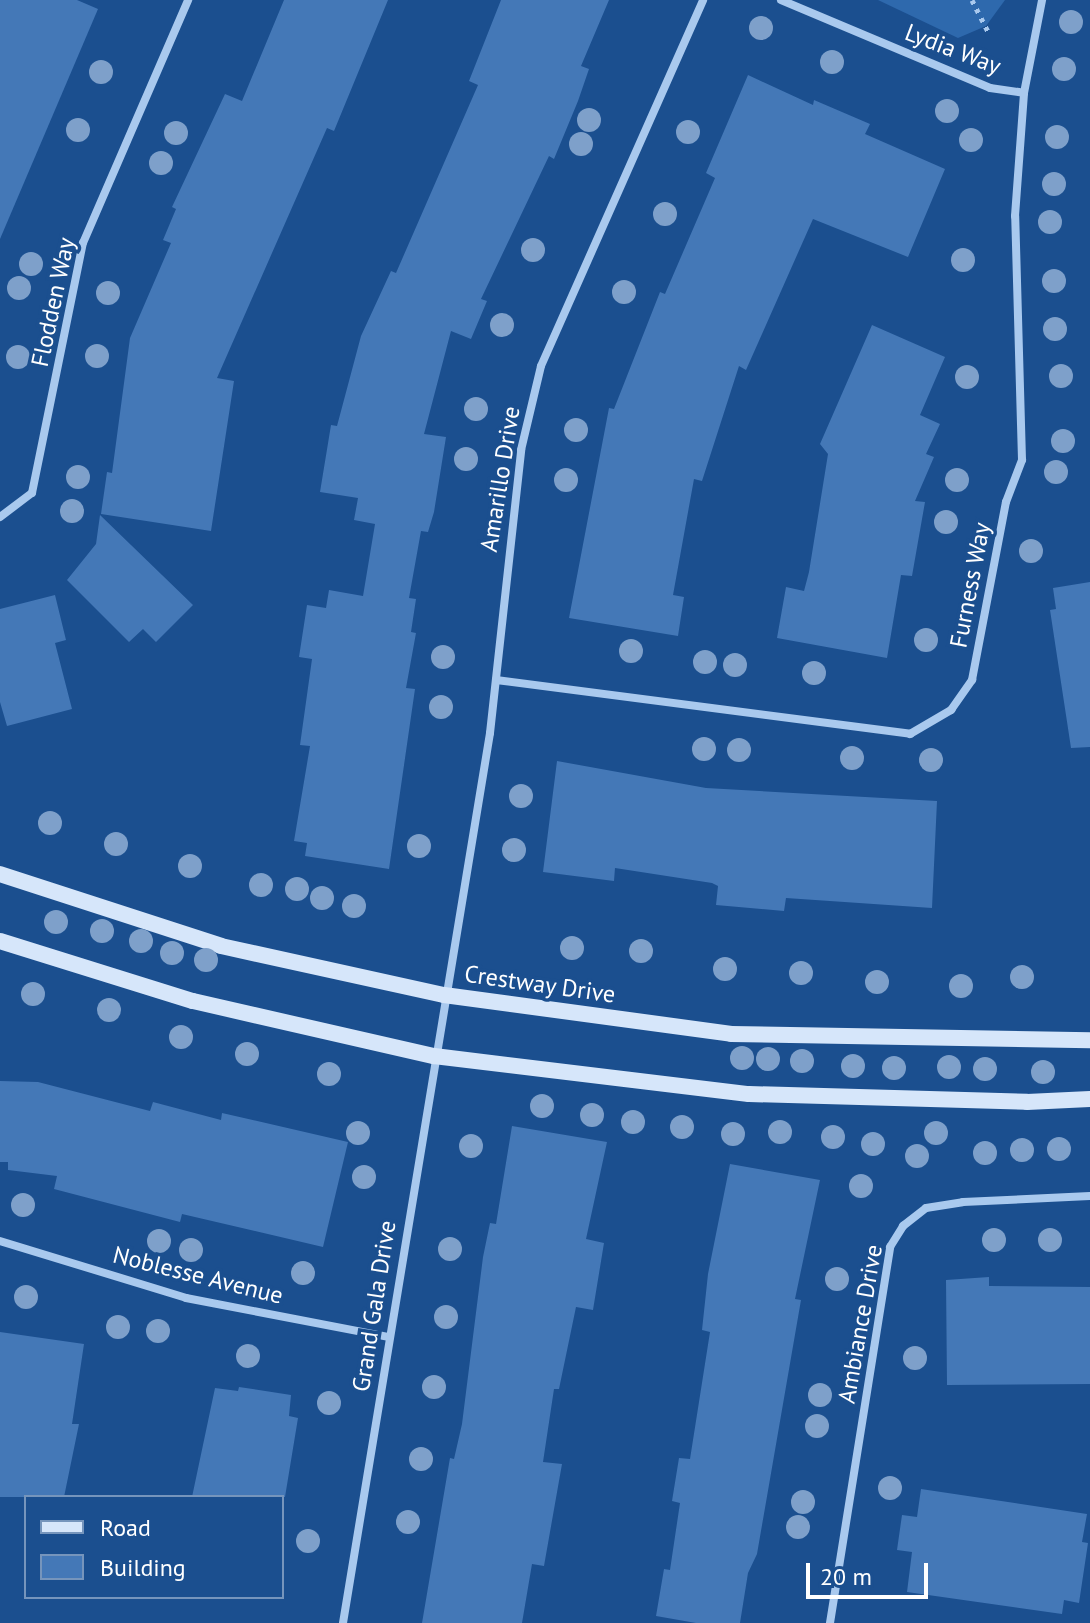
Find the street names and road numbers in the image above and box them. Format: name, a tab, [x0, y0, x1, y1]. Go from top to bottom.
street label: Lydia Way	[901, 17, 1005, 81]
street label: Flodden Way	[25, 235, 81, 369]
street label: Amarillo Drive	[474, 404, 526, 554]
street label: Furness Way	[944, 520, 996, 650]
street label: Crestway Drive	[462, 959, 618, 1009]
street label: Grand Gala Drive	[346, 1218, 402, 1394]
street label: Noblesse Avenue	[110, 1240, 286, 1310]
street label: Ambiance Drive	[832, 1242, 888, 1406]

